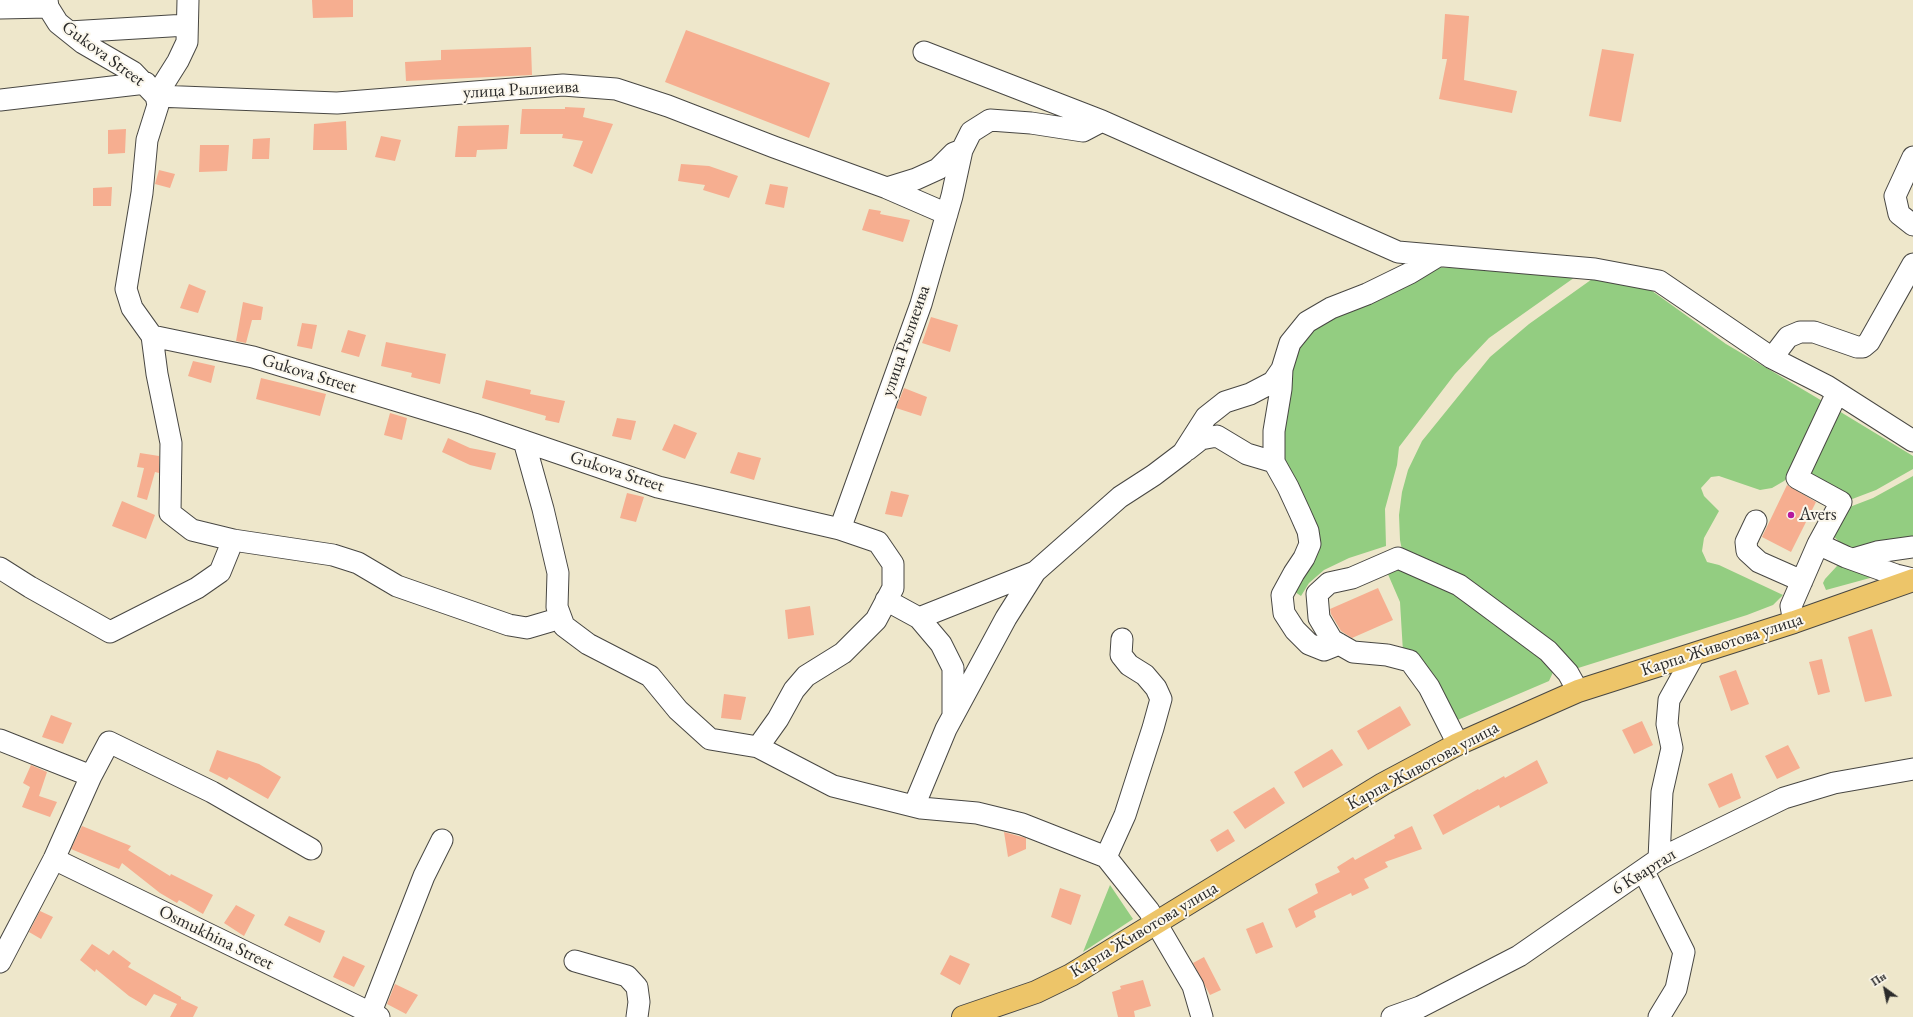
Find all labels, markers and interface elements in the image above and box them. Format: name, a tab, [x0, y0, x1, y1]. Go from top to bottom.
street label: Gukova Street	[57, 17, 149, 91]
street label: улица Рылиеива	[462, 76, 580, 104]
street label: улица Рылиеива	[877, 283, 935, 399]
street label: Gukova Street	[259, 349, 359, 399]
street label: Gukova Street	[567, 447, 667, 497]
place label: Avers	[1799, 504, 1836, 526]
marker: Avers	[1786, 510, 1796, 520]
street label: Карпа Животова улица	[1638, 609, 1806, 681]
street label: Карпа Животова улица	[1343, 717, 1503, 815]
street label: 6 Квартал	[1608, 844, 1680, 900]
street label: Карпа Животова улица	[1066, 877, 1222, 983]
street label: Osmukhina Street	[155, 901, 277, 975]
north arrow	[1865, 969, 1905, 1009]
text: Пн	[1868, 969, 1889, 989]

